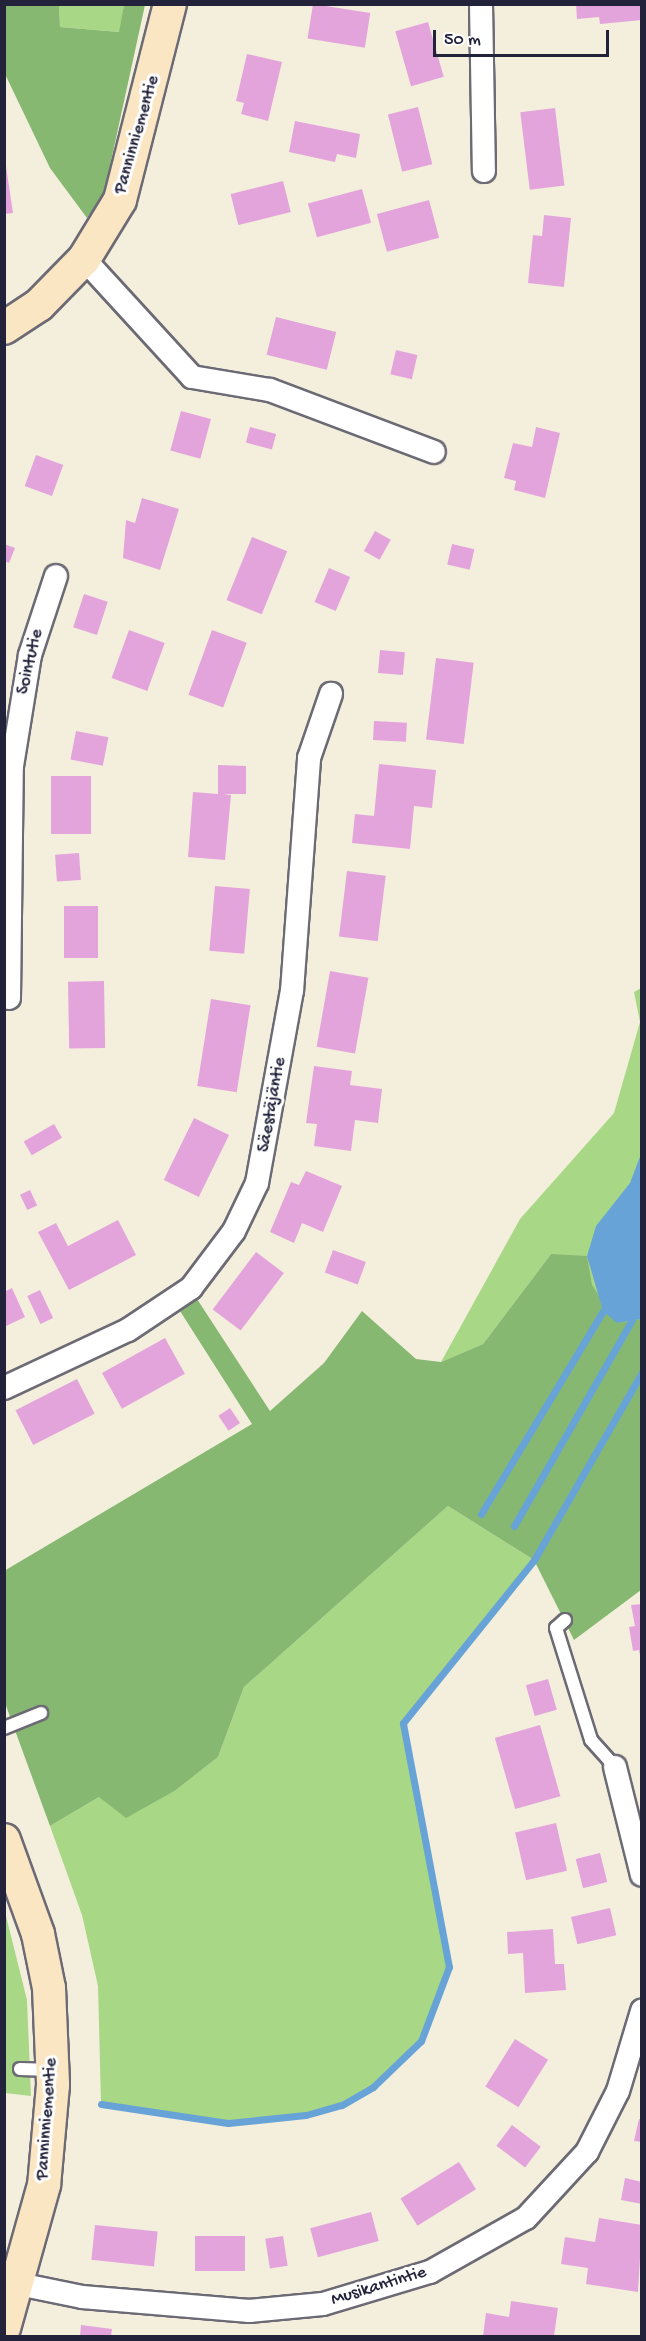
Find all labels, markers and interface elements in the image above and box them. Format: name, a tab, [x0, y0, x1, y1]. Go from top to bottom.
scale bar	[436, 18, 612, 56]
text: 50 m	[444, 30, 481, 51]
street label: Panninniementie	[111, 73, 165, 197]
street label: Sointutie	[13, 627, 49, 697]
street label: Säestäjäntie	[254, 1056, 292, 1154]
street label: Panninniementie	[33, 2057, 63, 2181]
street label: Musikantintie	[329, 2262, 429, 2312]

